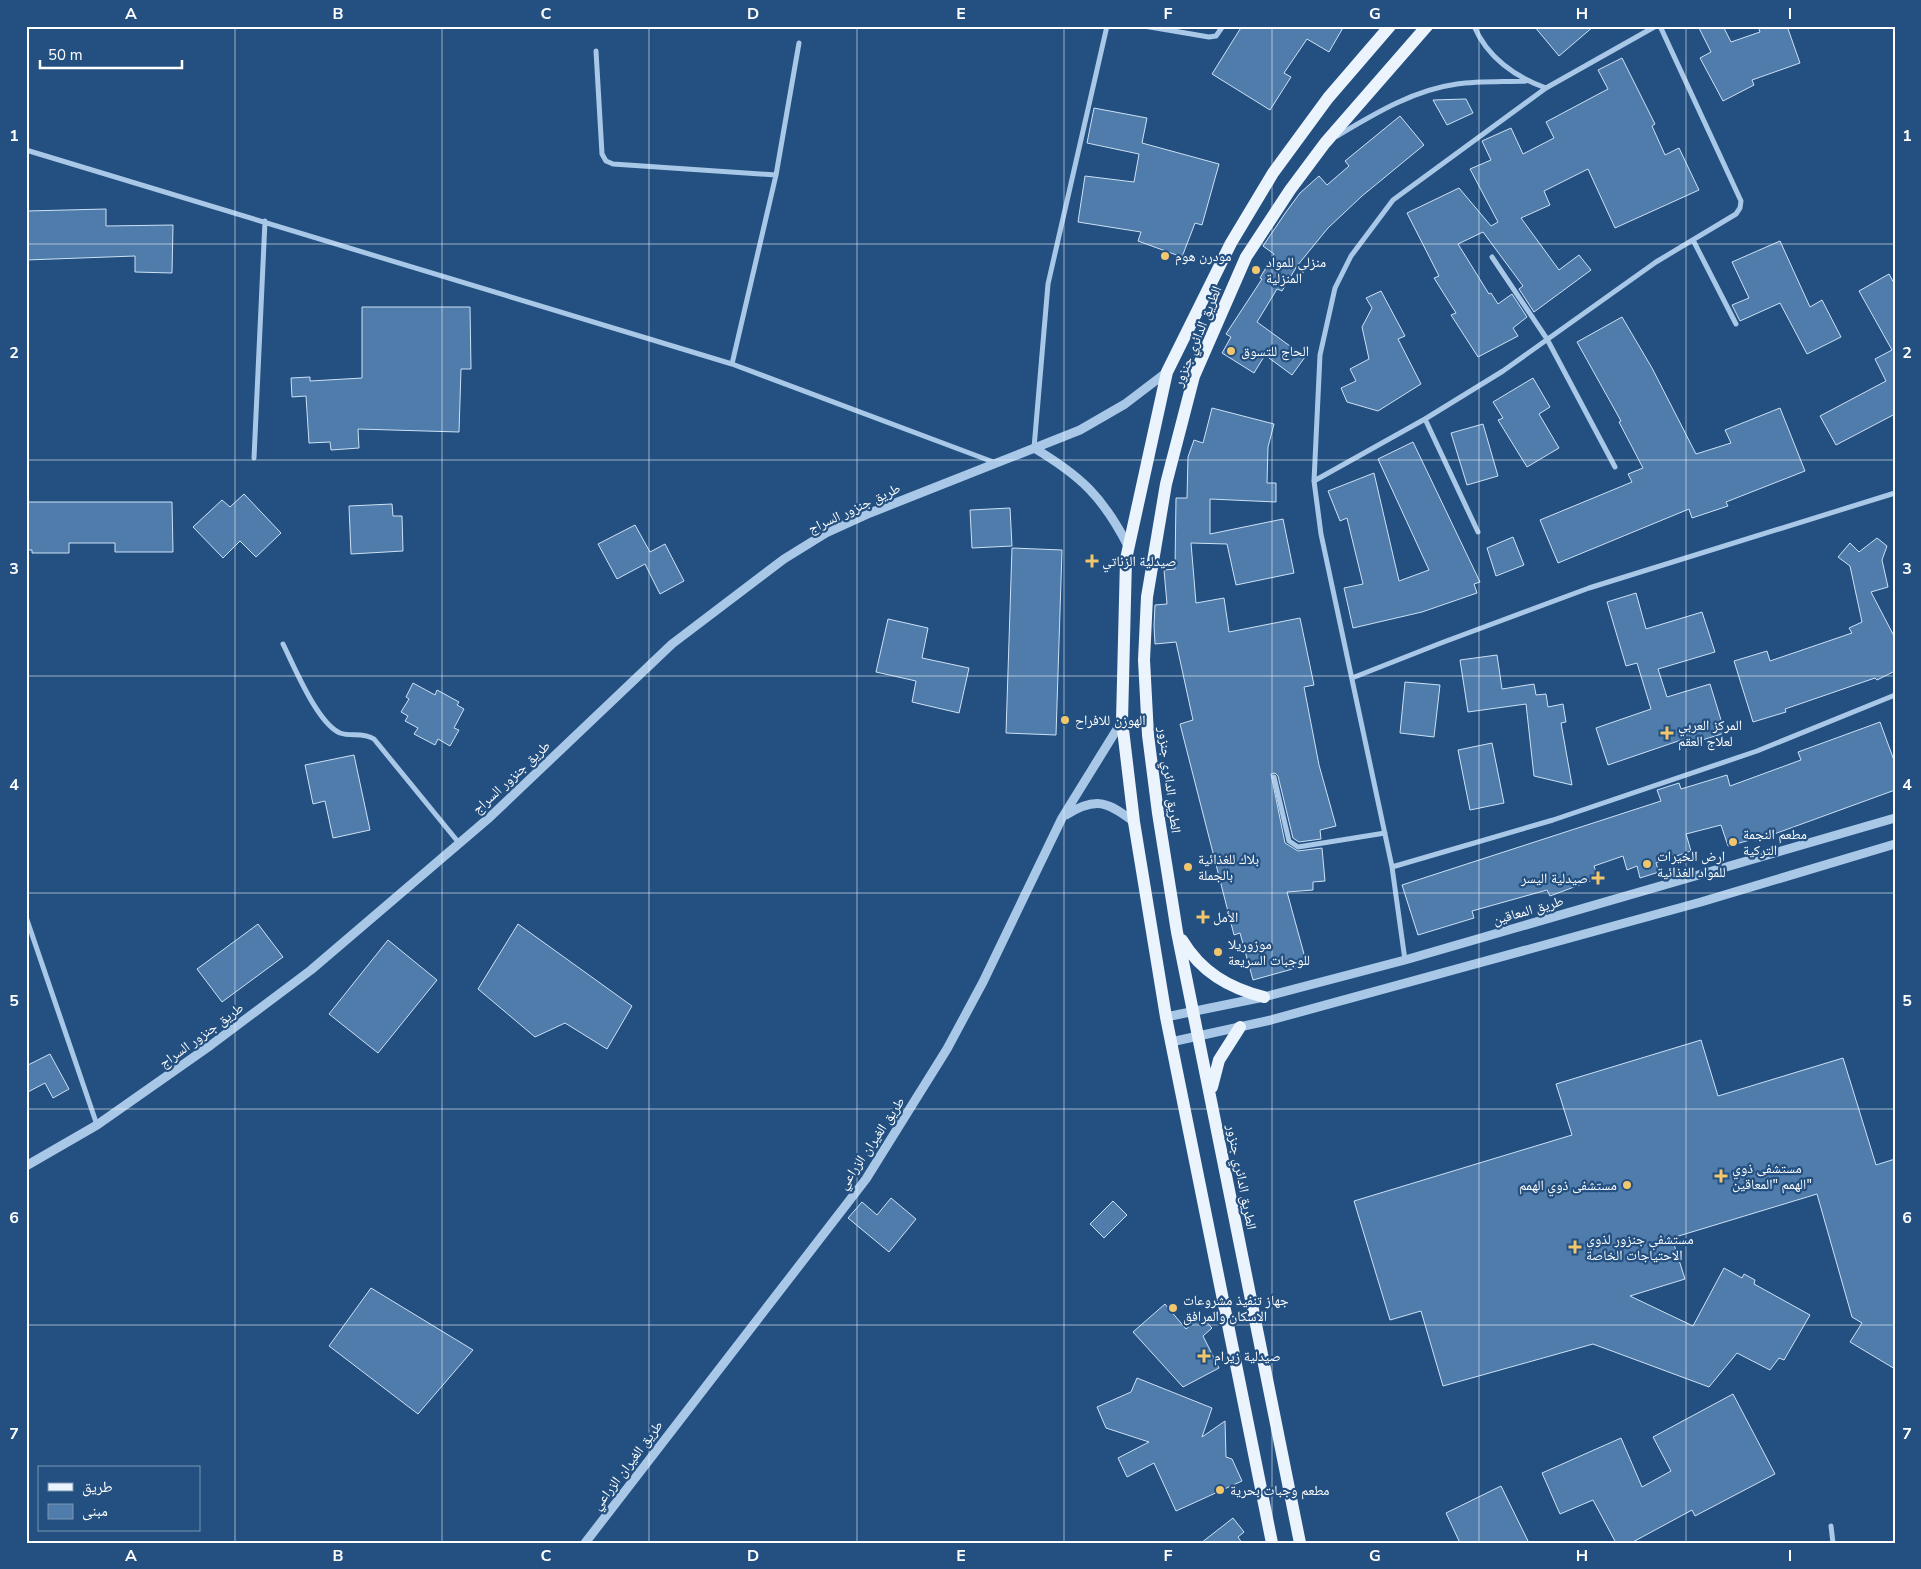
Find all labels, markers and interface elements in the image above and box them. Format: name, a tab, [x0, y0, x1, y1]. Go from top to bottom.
text: A	[125, 3, 137, 25]
text: B	[332, 3, 344, 25]
text: C	[541, 3, 552, 25]
text: D	[747, 3, 759, 25]
text: E	[956, 3, 966, 25]
text: F	[1164, 3, 1173, 25]
text: G	[1369, 3, 1381, 25]
text: H	[1576, 3, 1588, 25]
text: I	[1788, 3, 1792, 25]
scale bar	[40, 38, 182, 70]
text: 50 m	[48, 45, 83, 65]
text: 1	[9, 125, 19, 147]
text: 1	[1902, 125, 1912, 147]
place label: مودرن هوم	[1175, 247, 1231, 266]
marker: مودرن هوم	[1159, 250, 1171, 262]
place label: منزلي للمواد المنزلية	[1266, 253, 1326, 288]
marker: منزلي للمواد المنزلية	[1250, 264, 1262, 276]
street label: الطريق الدائري جنزور	[1168, 283, 1228, 391]
text: 2	[9, 342, 19, 364]
place label: الحاج للتسوق	[1241, 342, 1309, 361]
text: 2	[1902, 342, 1912, 364]
marker: الحاج للتسوق	[1225, 345, 1237, 357]
street label: طريق جنزور السراج	[805, 479, 904, 538]
place label: صيدلية الزناتي	[1102, 552, 1176, 573]
marker: صيدلية الزناتي	[1086, 555, 1098, 567]
text: 3	[9, 558, 19, 580]
text: 3	[1902, 558, 1912, 580]
place label: الهوزن للافراح	[1075, 711, 1146, 730]
marker: الهوزن للافراح	[1059, 714, 1071, 726]
place label: المركز العربي لعلاج العقم	[1678, 716, 1742, 751]
street label: الطريق الدائري جنزور	[1152, 725, 1185, 834]
marker: المركز العربي لعلاج العقم	[1660, 726, 1674, 740]
street label: طريق جنزور السراج	[468, 736, 554, 818]
text: 4	[9, 774, 19, 796]
text: 4	[1902, 774, 1912, 796]
place label: مطعم النجمة التركية	[1743, 825, 1807, 860]
marker: مطعم النجمة التركية	[1727, 836, 1739, 848]
place label: ارض الخيرات للمواد الغذائية	[1657, 847, 1726, 882]
place label: بلاك للغذائية بالجملة	[1198, 850, 1259, 885]
marker: ارض الخيرات للمواد الغذائية	[1641, 858, 1653, 870]
marker: بلاك للغذائية بالجملة	[1182, 861, 1194, 873]
place label: صيدلية اليسر	[1520, 869, 1588, 888]
marker: صيدلية اليسر	[1592, 872, 1604, 884]
street label: طريق المعاقين	[1491, 891, 1566, 930]
place label: الأمل	[1213, 908, 1238, 927]
marker: الأمل	[1197, 911, 1209, 923]
place label: موزوريلا للوجبات السريعة	[1228, 935, 1310, 970]
marker: موزوريلا للوجبات السريعة	[1212, 946, 1224, 958]
text: 5	[9, 990, 19, 1012]
text: 5	[1902, 990, 1912, 1012]
street label: طريق جنزور السراج	[155, 998, 247, 1072]
street label: طريق الغيران الزراعي	[833, 1093, 911, 1194]
street label: الطريق الدائري جنزور	[1220, 1122, 1261, 1232]
place label: مستشفى ذوي الهمم "المعاقين"	[1732, 1159, 1812, 1194]
marker: مستشفى ذوي الهمم "المعاقين"	[1714, 1169, 1728, 1183]
place label: مستشفى ذوي الهمم	[1519, 1176, 1617, 1197]
marker: مستشفى ذوي الهمم	[1621, 1179, 1633, 1191]
text: 6	[9, 1207, 19, 1229]
text: 6	[1902, 1207, 1912, 1229]
place label: مستشفي جنزور لذوي الاحتياجات الخاصة	[1586, 1230, 1694, 1265]
marker: مستشفي جنزور لذوي الاحتياجات الخاصة	[1568, 1240, 1582, 1254]
place label: جهاز تنفيذ مشروعات الاسكان والمرافق	[1183, 1291, 1289, 1326]
marker: جهاز تنفيذ مشروعات الاسكان والمرافق	[1167, 1302, 1179, 1314]
place label: صيدلية زيرام	[1214, 1347, 1281, 1366]
marker: صيدلية زيرام	[1198, 1350, 1210, 1362]
street label: طريق الغيران الزراعي	[587, 1417, 669, 1515]
text: 7	[9, 1423, 19, 1445]
text: 7	[1902, 1423, 1912, 1445]
legend	[38, 1466, 200, 1532]
text: طريق	[82, 1477, 113, 1497]
place label: مطعم وجبات بحرية	[1230, 1481, 1329, 1500]
marker: مطعم وجبات بحرية	[1214, 1484, 1226, 1496]
text: مبنى	[82, 1501, 108, 1521]
text: A	[125, 1545, 137, 1567]
text: B	[332, 1545, 344, 1567]
text: C	[541, 1545, 552, 1567]
text: D	[747, 1545, 759, 1567]
text: E	[956, 1545, 966, 1567]
text: F	[1164, 1545, 1173, 1567]
text: G	[1369, 1545, 1381, 1567]
text: H	[1576, 1545, 1588, 1567]
text: I	[1788, 1545, 1792, 1567]

